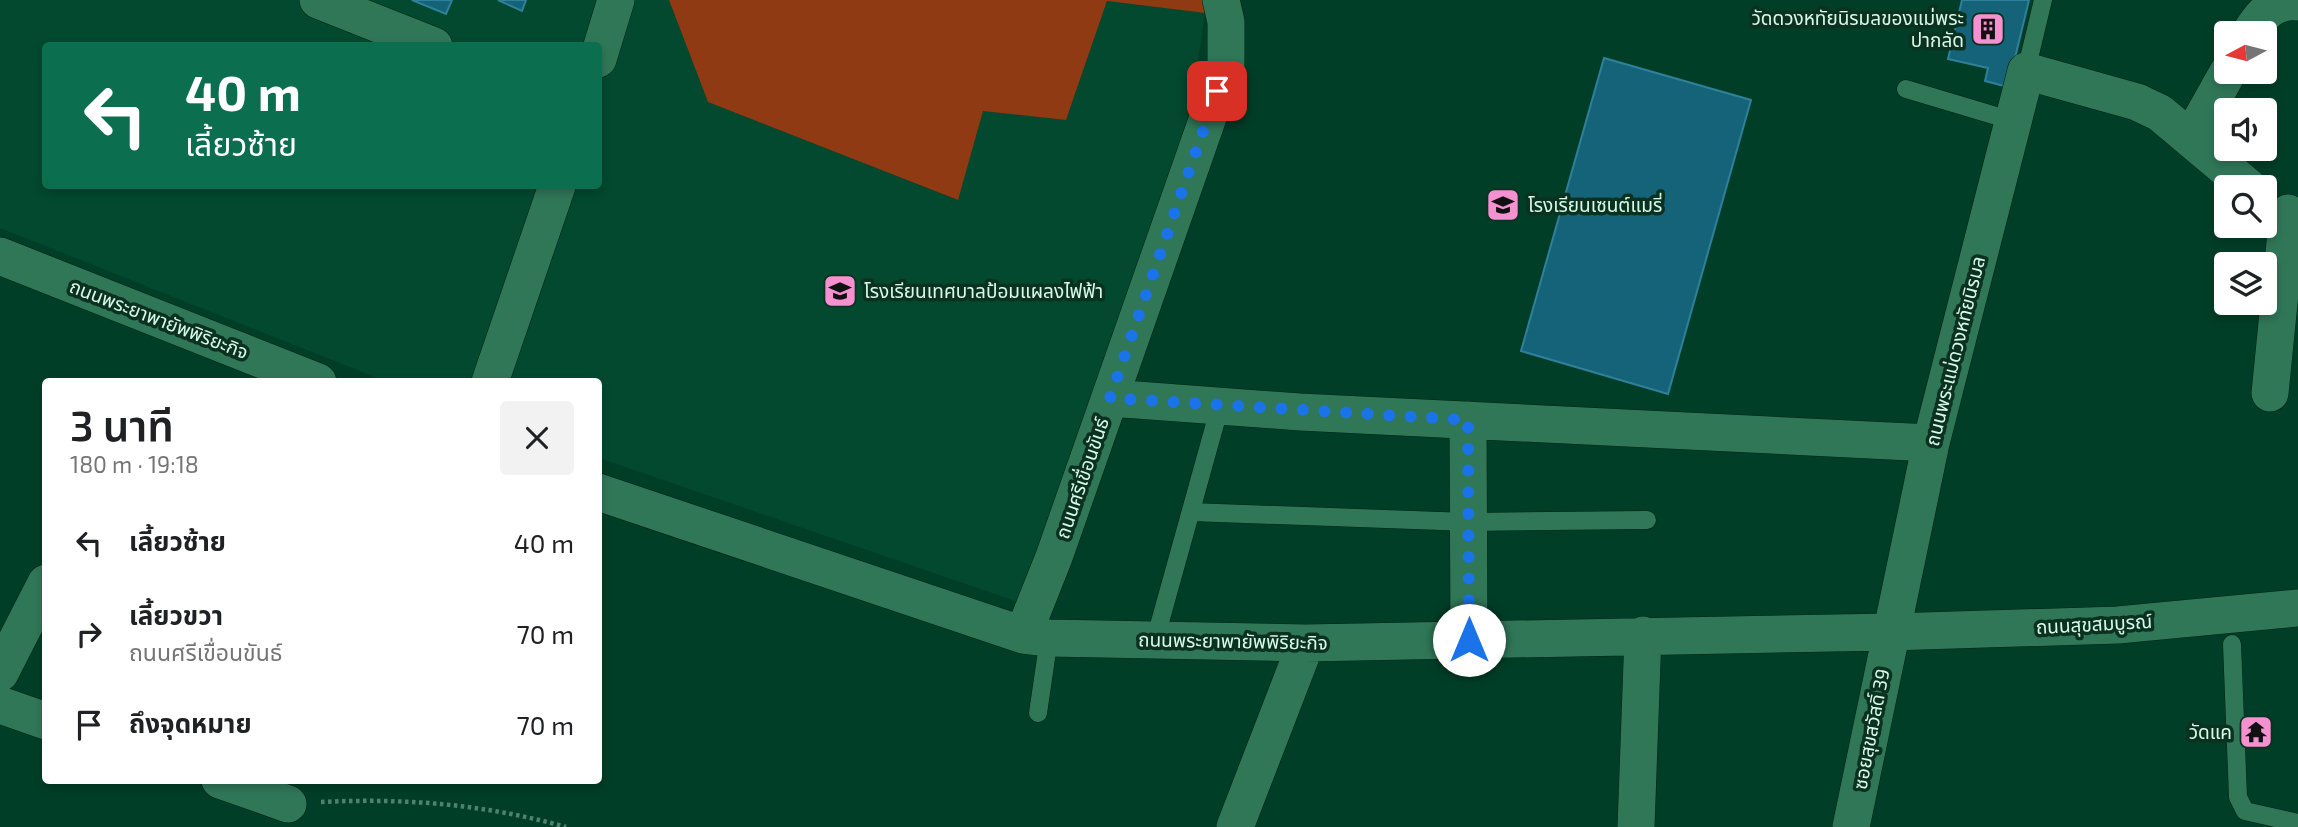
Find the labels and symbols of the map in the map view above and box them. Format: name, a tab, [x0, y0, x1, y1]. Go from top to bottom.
place label: วัดดวงหทัยนิรมลของแม่พระ ปากลัด	[1751, 6, 1964, 51]
building icon: วัดดวงหทัยนิรมลของแม่พระ ปากลัด	[1969, 10, 2007, 48]
north arrow	[2214, 21, 2277, 84]
pin	[1187, 61, 1247, 121]
school or university icon: โรงเรียนเซนต์แมรี่	[1484, 186, 1522, 224]
place label: โรงเรียนเซนต์แมรี่	[1528, 192, 1662, 216]
street label: ถนนพระแม่ดวงหทัยนิรมล	[1920, 254, 1989, 448]
school or university icon: โรงเรียนเทศบาลป้อมแผลงไฟฟ้า	[821, 272, 859, 310]
street label: ถนนพระยาพายัพพิริยะกิจ	[66, 274, 252, 363]
place label: โรงเรียนเทศบาลป้อมแผลงไฟฟ้า	[864, 279, 1103, 302]
street label: ถนนศรีเขื่อนขันธ์	[1049, 414, 1113, 541]
position arrow	[1432, 603, 1506, 677]
street label: ถนนสุขสมบูรณ์	[2035, 609, 2153, 640]
street label: ถนนพระยาพายัพพิริยะกิจ	[1138, 627, 1328, 654]
street label: ซอยสุขสวัสดิ์ 39	[1848, 667, 1894, 791]
temple icon: วัดแค	[2237, 713, 2275, 751]
place label: วัดแค	[2189, 720, 2232, 743]

